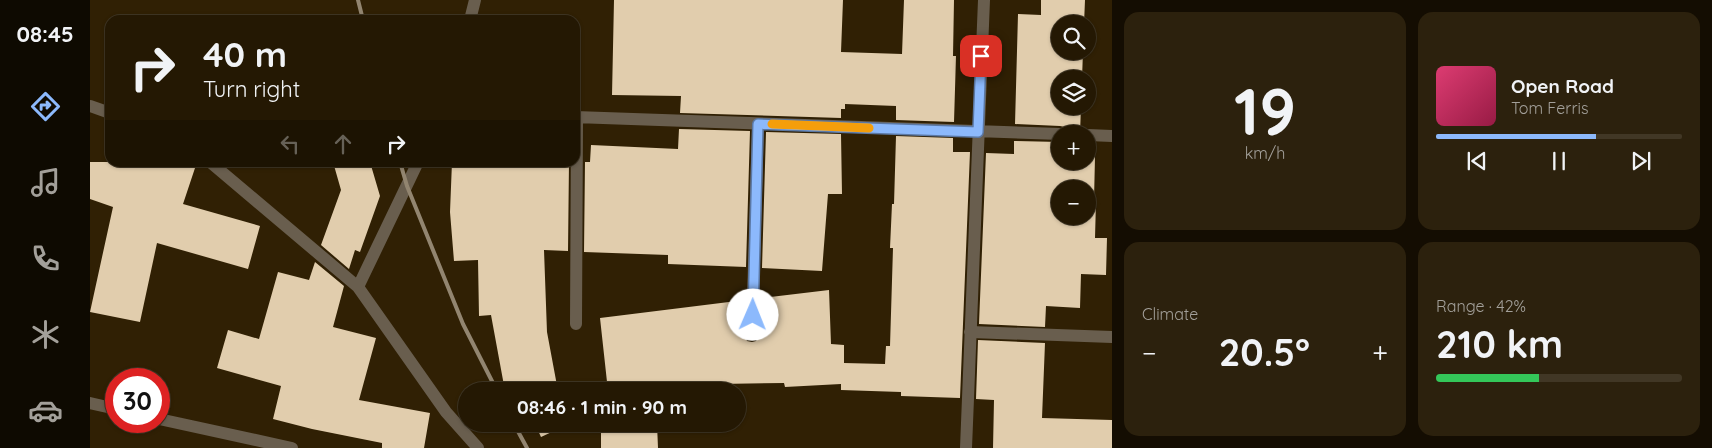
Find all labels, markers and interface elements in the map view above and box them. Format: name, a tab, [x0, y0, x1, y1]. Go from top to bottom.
map controls	[1051, 15, 1096, 225]
button: search	[1051, 15, 1096, 60]
text: 08:45	[16, 20, 74, 48]
text: 40 m	[203, 32, 287, 76]
icon: right	[120, 35, 185, 100]
pin	[960, 35, 1002, 77]
icon: arrive	[967, 42, 995, 70]
button: layers	[1051, 70, 1096, 115]
text: 19	[1234, 70, 1296, 151]
text: Open Road	[1511, 74, 1614, 98]
text: Turn right	[203, 75, 300, 103]
icon: directions	[28, 89, 63, 124]
text: Tom Ferris	[1511, 98, 1588, 118]
button: +	[1051, 125, 1096, 170]
icon: left	[276, 130, 304, 158]
icon: ahead	[329, 130, 357, 158]
icon: right	[382, 130, 410, 158]
text: km/h	[1245, 143, 1285, 163]
icon: previous	[1463, 147, 1491, 175]
icon: pause	[1545, 147, 1573, 175]
icon: next	[1627, 147, 1655, 175]
icon: music	[28, 165, 63, 200]
button: −	[1051, 180, 1096, 225]
icon: phone	[28, 241, 63, 276]
position arrow	[726, 288, 778, 340]
text: Range · 42%	[1436, 296, 1526, 316]
text: Climate	[1142, 304, 1198, 324]
icon: climate	[28, 317, 63, 352]
text: 210 km	[1436, 320, 1563, 368]
text: 20.5°	[1219, 328, 1310, 376]
text: −	[1142, 335, 1157, 370]
text: +	[1372, 335, 1388, 370]
speed limit sign: 30	[105, 368, 170, 433]
icon: car	[28, 393, 63, 428]
text: 08:46 · 1 min · 90 m	[517, 395, 687, 419]

